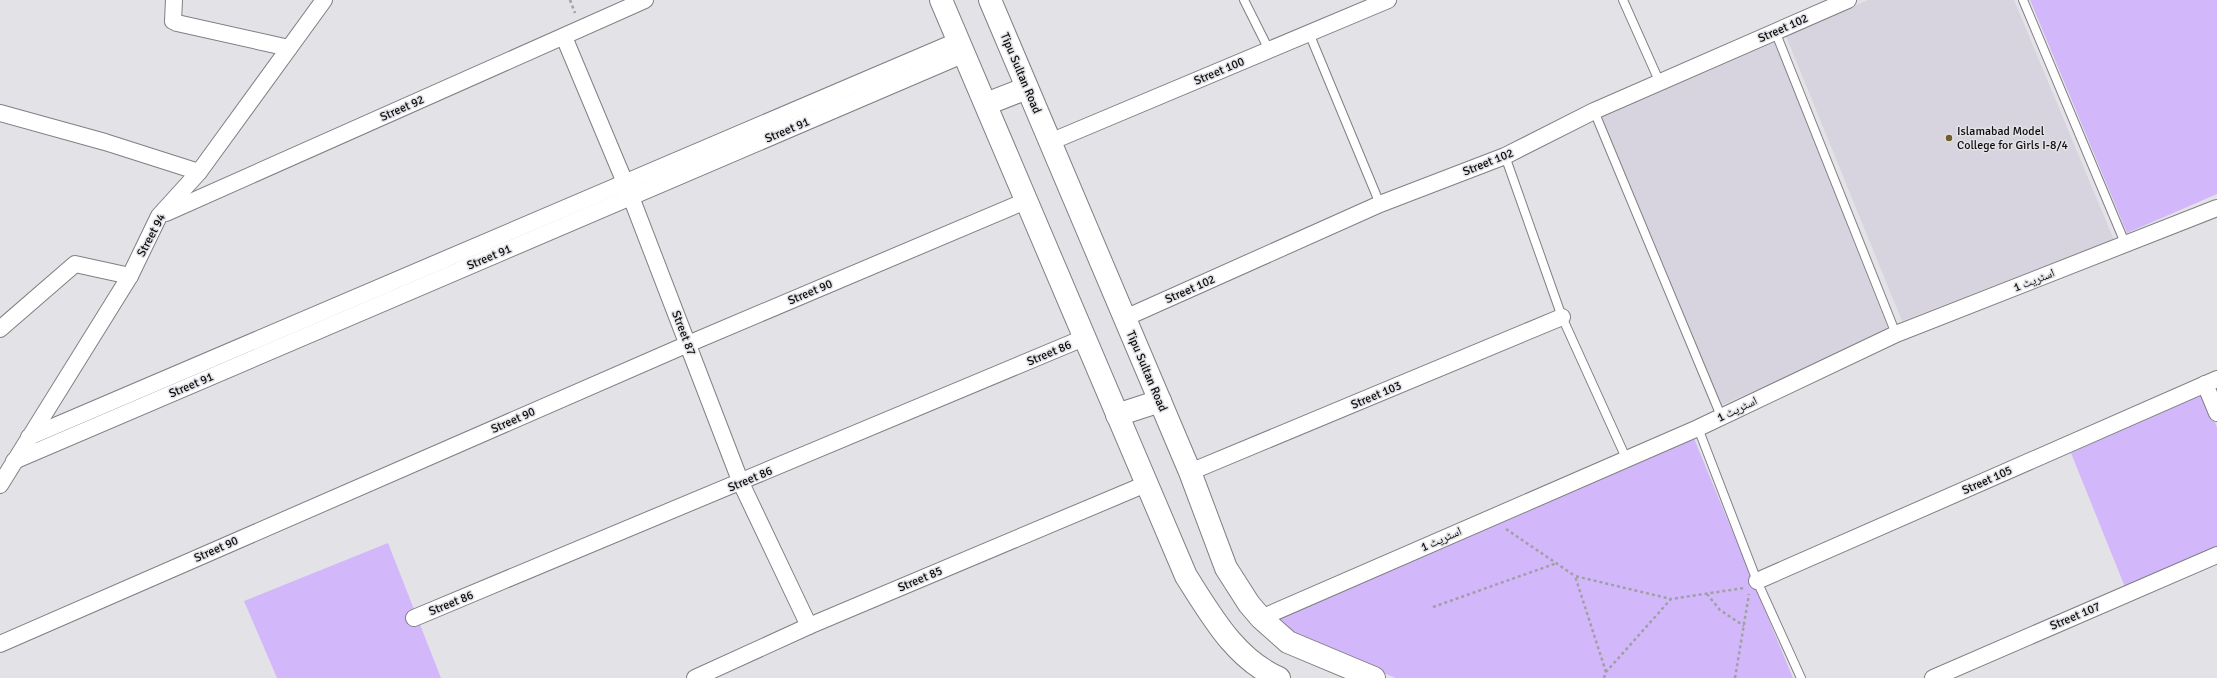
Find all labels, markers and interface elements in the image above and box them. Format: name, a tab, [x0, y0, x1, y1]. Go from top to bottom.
street label: Street 102	[1756, 11, 1811, 46]
street label: Tipu Sultan Road	[997, 30, 1044, 116]
street label: Street 100	[1192, 54, 1247, 89]
street label: Street 92	[378, 92, 427, 125]
street label: Street 91	[763, 114, 812, 147]
place label: Islamabad Model College for Girls I-8/4	[1957, 124, 2068, 153]
marker: Islamabad Model College for Girls I-8/4	[1944, 133, 1954, 143]
street label: Street 102	[1461, 146, 1516, 179]
street label: Street 94	[134, 211, 169, 259]
street label: Street 91	[465, 241, 514, 274]
street label: اسٹریٹ 1	[2011, 265, 2057, 295]
street label: Street 102	[1163, 272, 1218, 307]
street label: Street 90	[786, 276, 835, 309]
street label: Street 87	[668, 309, 699, 358]
street label: Tipu Sultan Road	[1123, 328, 1170, 414]
street label: Street 86	[1025, 337, 1074, 370]
street label: Street 91	[167, 369, 216, 402]
street label: Street 103	[1349, 378, 1404, 413]
street label: اسٹریٹ 1	[1715, 393, 1760, 426]
street label: Street 90	[489, 404, 538, 437]
street label: Street 86	[726, 463, 775, 496]
street label: Street 105	[1960, 463, 2015, 498]
street label: اسٹریٹ 1	[1419, 524, 1464, 555]
street label: Street 90	[192, 533, 241, 566]
street label: Street 85	[896, 563, 945, 596]
street label: Street 86	[427, 588, 476, 619]
street label: Street 107	[2048, 599, 2103, 634]

